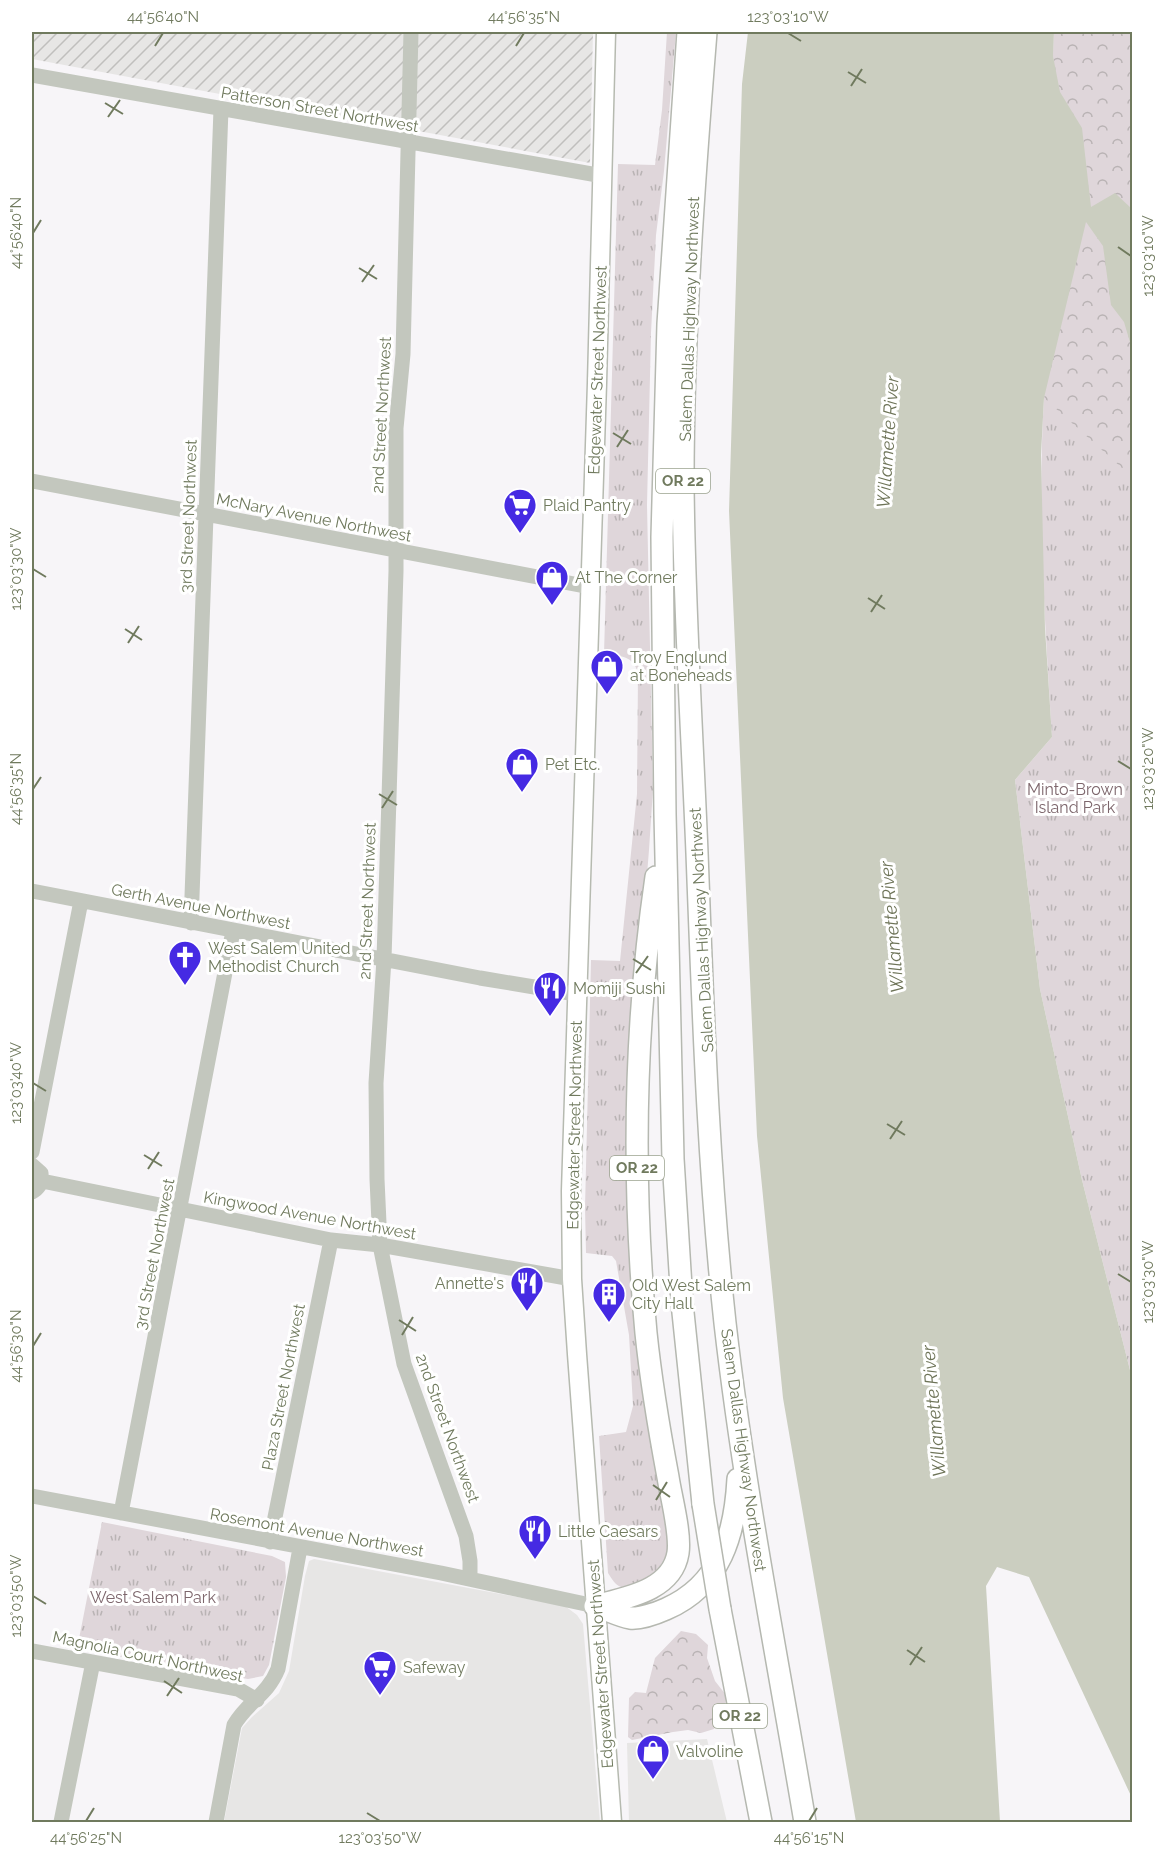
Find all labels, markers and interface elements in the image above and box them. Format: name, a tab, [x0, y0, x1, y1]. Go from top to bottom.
text: 44°56'40"N	[127, 8, 199, 26]
text: 44°56'35"N	[488, 8, 560, 26]
text: 123°03'10"W	[747, 8, 829, 26]
street label: Patterson Street Northwest	[220, 83, 421, 136]
street label: Salem Dallas Highway Northwest	[676, 196, 703, 442]
text: 44°56'40"N	[7, 197, 25, 269]
text: 123°03'10"W	[1139, 215, 1157, 297]
street label: Edgewater Street Northwest	[584, 264, 611, 475]
street label: 2nd Street Northwest	[368, 335, 395, 494]
water label: Willamette River	[872, 374, 903, 509]
street label: 3rd Street Northwest	[176, 438, 201, 593]
road number: OR 22	[656, 469, 710, 493]
supermarket icon: Plaid Pantry	[502, 487, 538, 534]
street label: McNary Avenue Northwest	[215, 489, 414, 546]
place label: Plaid Pantry	[543, 496, 631, 515]
text: 123°03'30"W	[7, 527, 25, 610]
shop icon: At The Corner	[534, 559, 570, 606]
place label: At The Corner	[575, 568, 678, 587]
shop icon: Troy Englund at Boneheads	[589, 648, 625, 695]
place label: Troy Englund at Boneheads	[630, 648, 732, 685]
text: 123°03'20"W	[1139, 727, 1157, 810]
shop icon: Pet Etc.	[504, 746, 540, 793]
text: 44°56'35"N	[7, 753, 25, 825]
place label: Pet Etc.	[545, 755, 600, 774]
park label: Minto-Brown Island Park	[1027, 780, 1123, 817]
street label: Salem Dallas Highway Northwest	[686, 806, 717, 1053]
street label: 2nd Street Northwest	[355, 822, 380, 980]
water label: Willamette River	[875, 859, 908, 994]
street label: Gerth Avenue Northwest	[110, 880, 293, 933]
church icon: West Salem United Methodist Church	[167, 939, 203, 986]
place label: West Salem United Methodist Church	[208, 939, 351, 976]
restaurant icon: Momiji Sushi	[532, 970, 568, 1017]
place label: Momiji Sushi	[573, 979, 666, 998]
street label: Edgewater Street Northwest	[563, 1020, 586, 1230]
text: 123°03'40"W	[7, 1042, 25, 1124]
road number: OR 22	[610, 1156, 664, 1180]
street label: 3rd Street Northwest	[131, 1176, 179, 1331]
street label: Kingwood Avenue Northwest	[202, 1187, 418, 1244]
text: 123°03'30"W	[1139, 1240, 1157, 1323]
restaurant icon: Annette's	[509, 1265, 545, 1312]
place label: Annette's	[435, 1274, 504, 1293]
building icon: Old West Salem City Hall	[591, 1276, 627, 1323]
place label: Old West Salem City Hall	[632, 1276, 751, 1313]
street label: Plaza Street Northwest	[258, 1302, 309, 1472]
text: 44°56'30"N	[7, 1309, 25, 1383]
street label: Salem Dallas Highway Northwest	[717, 1327, 770, 1573]
water label: Willamette River	[917, 1343, 950, 1478]
street label: 2nd Street Northwest	[412, 1351, 484, 1506]
street label: Rosemont Avenue Northwest	[209, 1504, 426, 1561]
restaurant icon: Little Caesars	[517, 1513, 553, 1560]
place label: Little Caesars	[558, 1522, 659, 1541]
text: 123°03'50"W	[7, 1554, 25, 1637]
street label: Edgewater Street Northwest	[584, 1558, 617, 1769]
park label: West Salem Park	[90, 1588, 216, 1607]
street label: Magnolia Court Northwest	[51, 1627, 245, 1686]
supermarket icon: Safeway	[362, 1649, 398, 1696]
place label: Safeway	[403, 1658, 466, 1677]
road number: OR 22	[713, 1704, 767, 1728]
shop icon: Valvoline	[635, 1733, 671, 1780]
place label: Valvoline	[676, 1742, 743, 1761]
text: 44°56'25"N	[50, 1829, 122, 1847]
text: 123°03'50"W	[339, 1829, 422, 1847]
text: 44°56'15"N	[774, 1829, 844, 1847]

